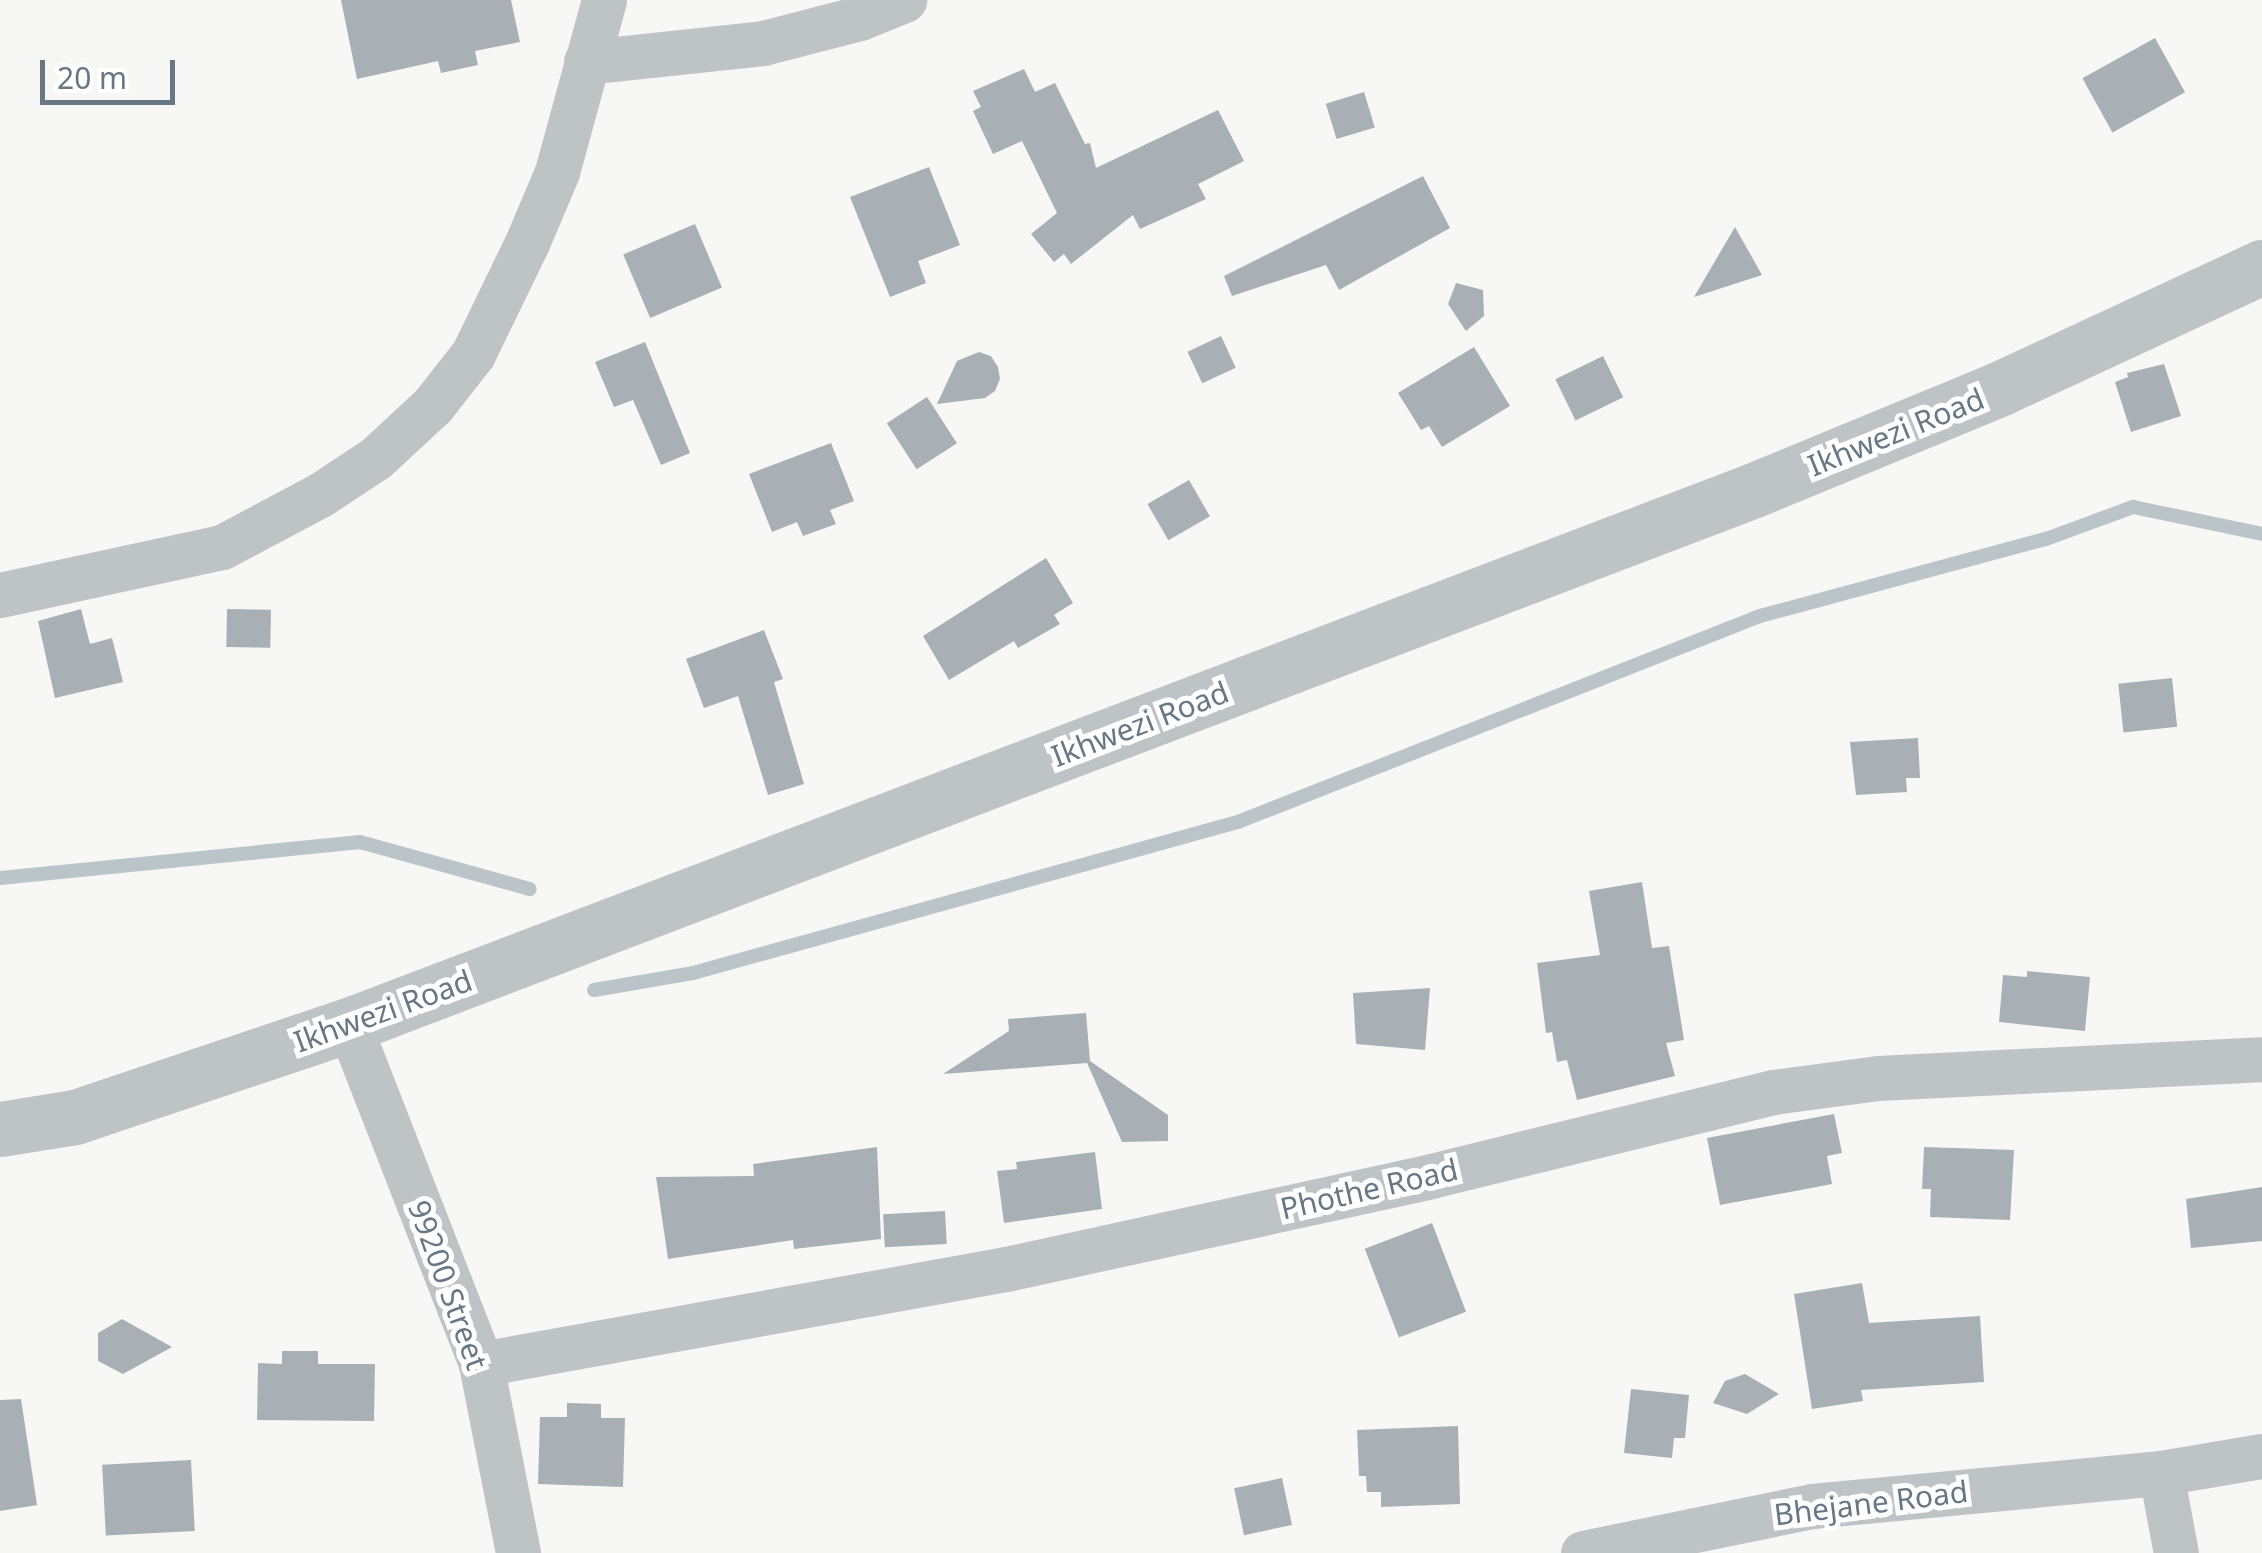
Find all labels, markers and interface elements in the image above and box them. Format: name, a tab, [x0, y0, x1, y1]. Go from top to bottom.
scale bar	[45, 40, 180, 102]
text: 20 m	[57, 57, 127, 98]
street label: Ikhwezi Road	[1803, 380, 1989, 484]
street label: Ikhwezi Road	[1046, 674, 1234, 774]
street label: Ikhwezi Road	[289, 962, 477, 1060]
street label: Phothe Road	[1277, 1151, 1461, 1227]
street label: 99200 Street	[401, 1196, 495, 1374]
street label: Bhejane Road	[1772, 1473, 1970, 1533]

